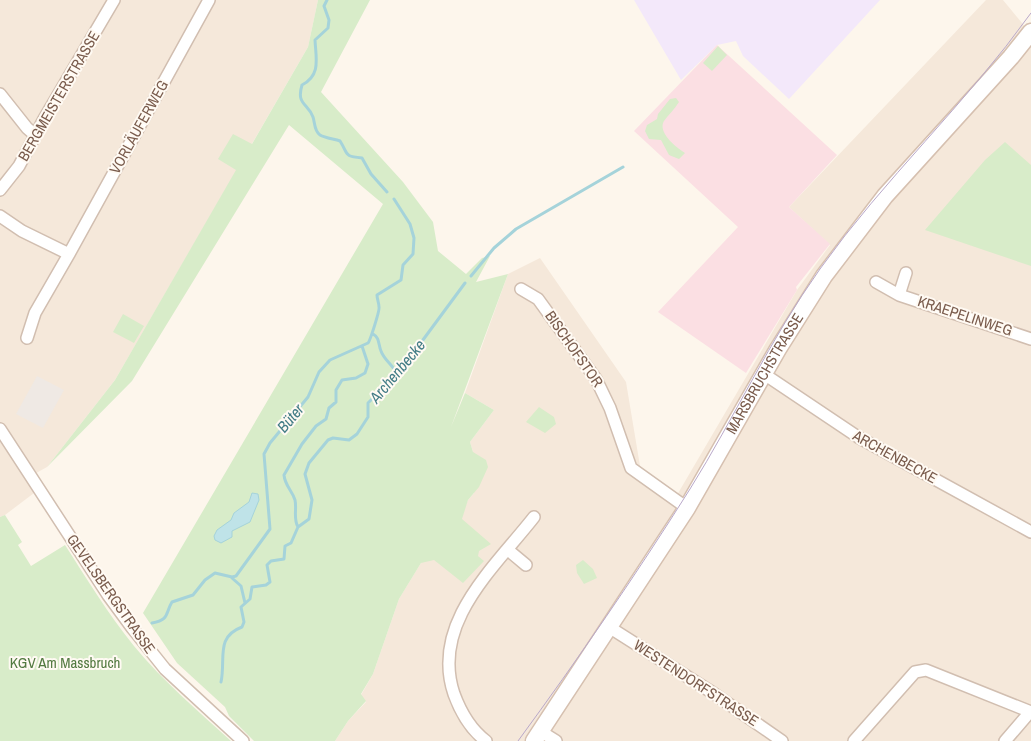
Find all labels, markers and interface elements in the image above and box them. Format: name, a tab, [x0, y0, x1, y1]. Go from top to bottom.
street label: BERGMEISTERSTRASSE	[13, 27, 104, 165]
street label: VORLÄUFERWEG	[104, 76, 173, 177]
street label: KRAEPELINWEG	[915, 290, 1015, 341]
street label: BISCHOFSTOR	[540, 306, 608, 391]
street label: MARSBRUCHSTRASSE	[721, 309, 808, 438]
water label: Archenbecke	[363, 335, 430, 408]
water label: Büter	[271, 398, 309, 437]
street label: ARCHENBECKE	[848, 424, 941, 488]
street label: GEVELSBERGSTRASSE	[62, 530, 161, 658]
street label: WESTENDORFSTRASSE	[630, 634, 763, 731]
park label: KGV Am Massbruch	[10, 652, 120, 673]

